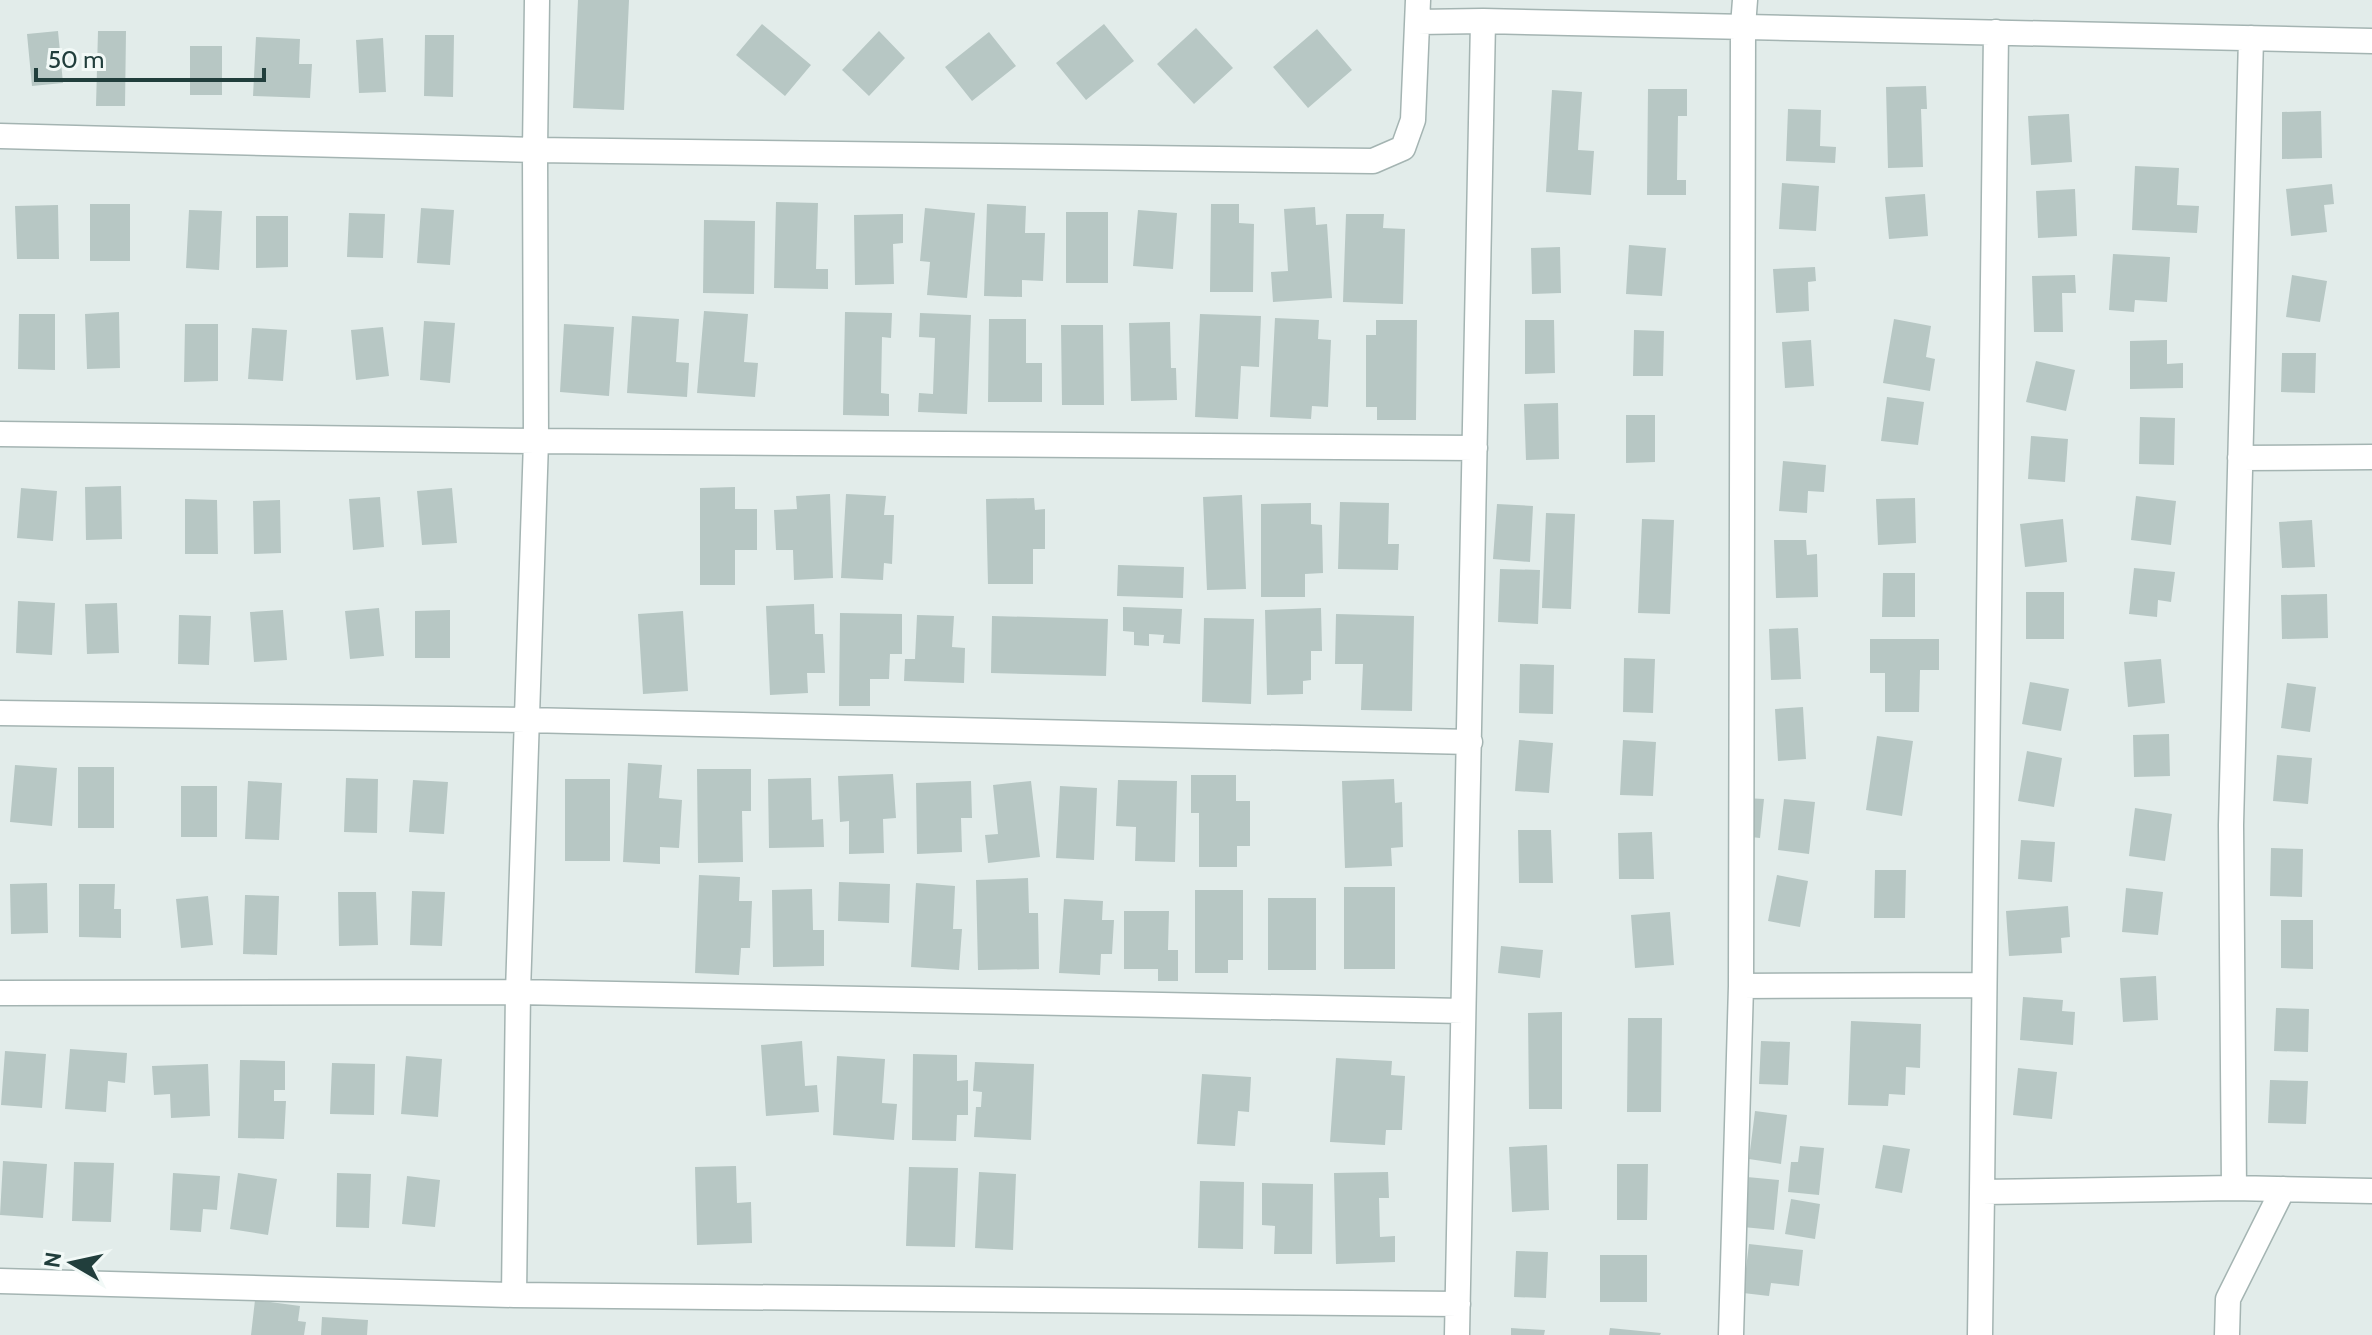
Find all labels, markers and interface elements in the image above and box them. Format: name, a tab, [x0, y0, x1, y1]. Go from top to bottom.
scale bar	[36, 32, 264, 82]
text: 50 m	[48, 45, 104, 74]
north arrow	[32, 1223, 112, 1303]
text: N	[38, 1250, 67, 1270]

